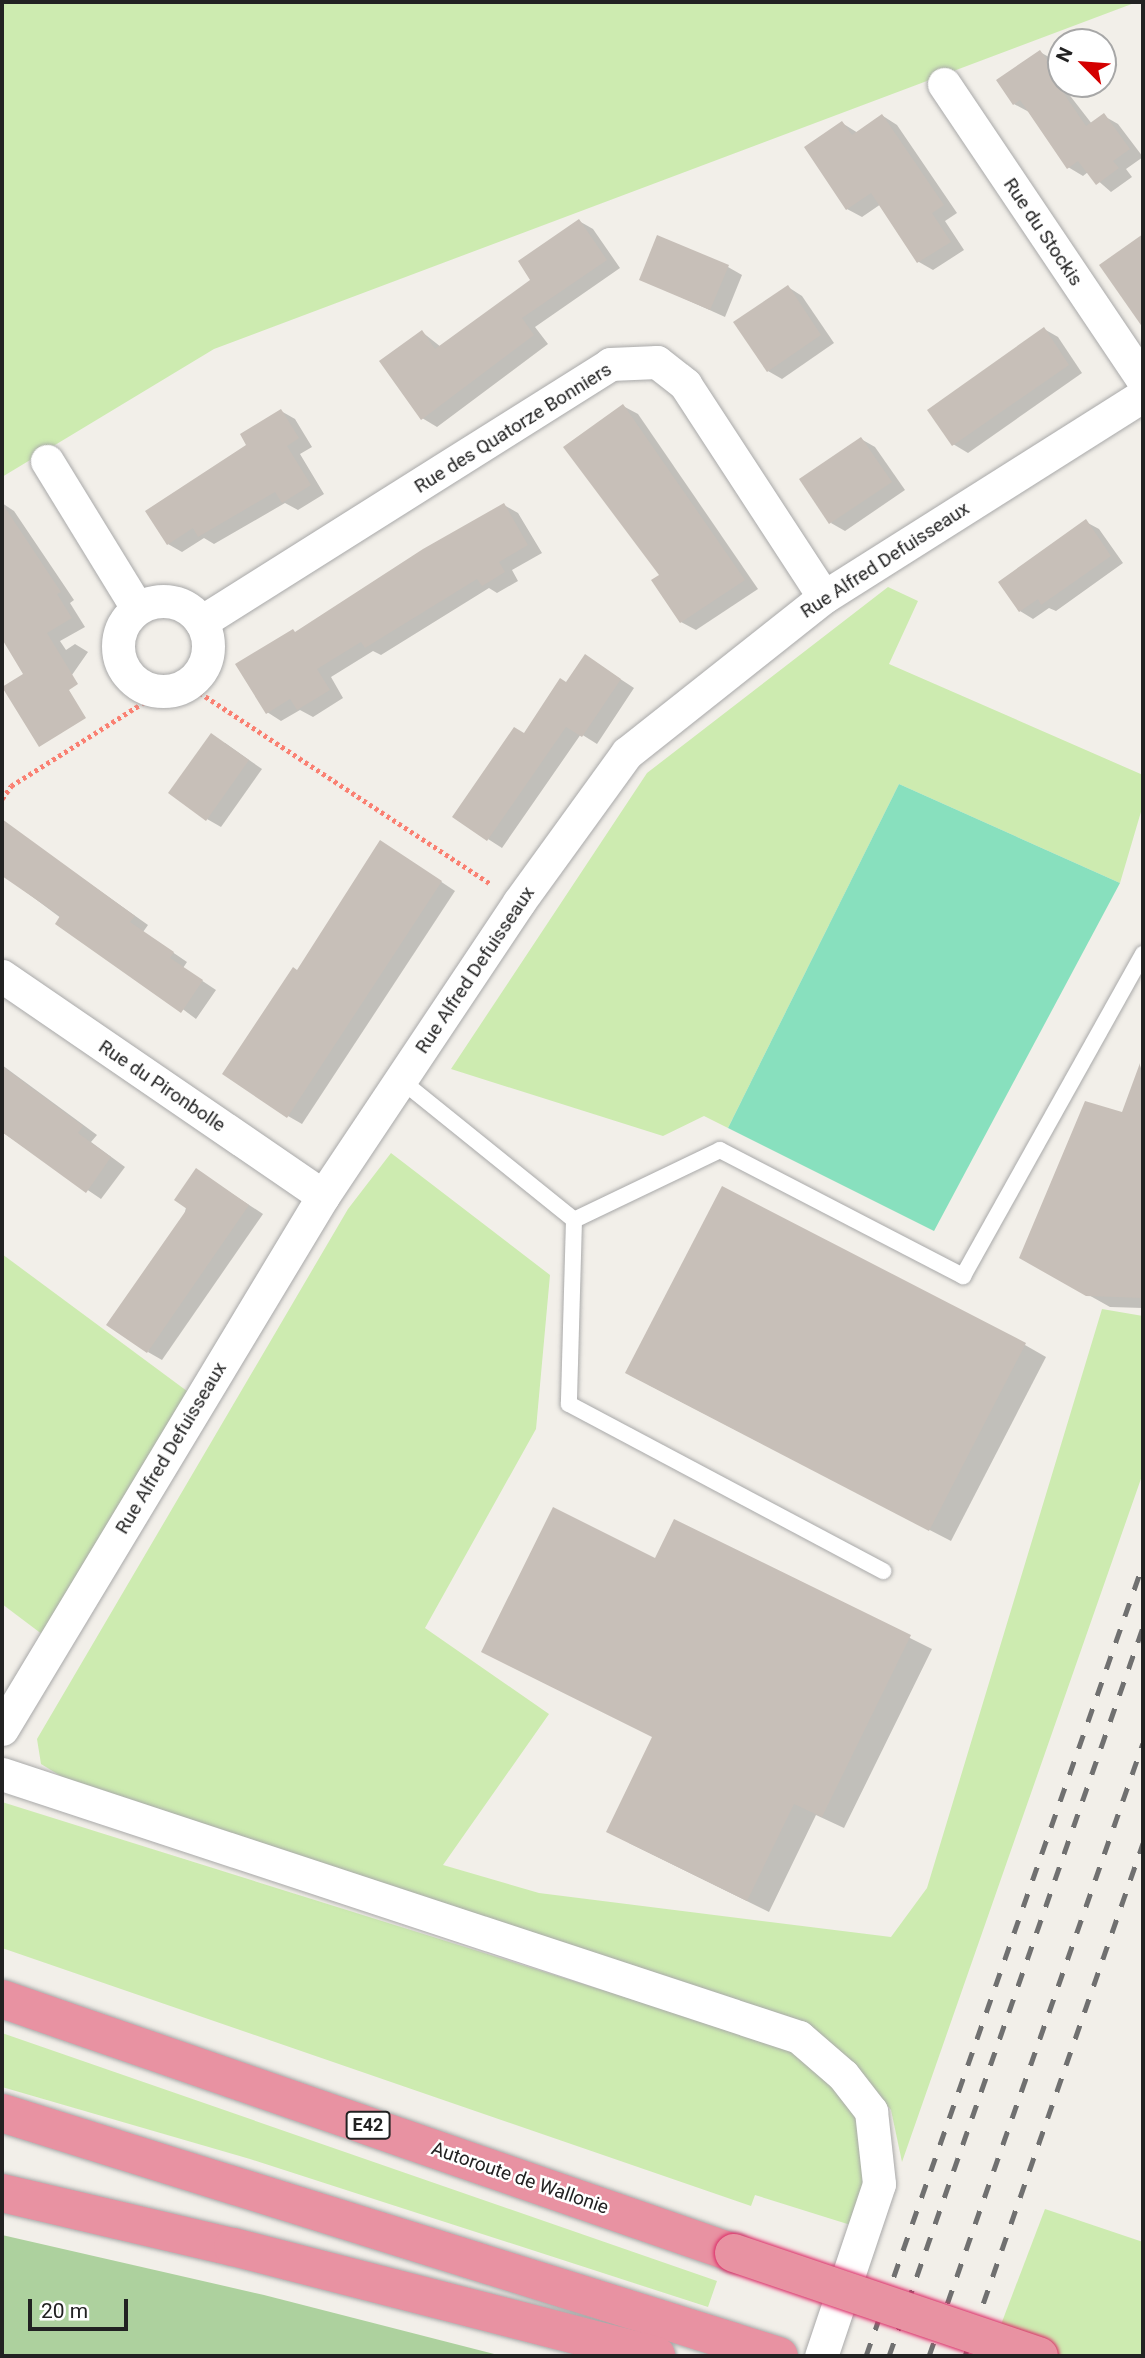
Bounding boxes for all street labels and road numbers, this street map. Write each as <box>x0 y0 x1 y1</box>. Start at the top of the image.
street label: Rue du Stockis <box>999 174 1087 290</box>
street label: Rue des Quatorze Bonniers <box>410 358 616 498</box>
street label: Rue Alfred Defuisseaux <box>796 497 974 623</box>
street label: Rue Alfred Defuisseaux <box>411 882 539 1058</box>
street label: Rue du Pironbolle <box>94 1035 230 1137</box>
street label: Rue Alfred Defuisseaux <box>111 1358 231 1538</box>
road number: E42 <box>345 2110 391 2140</box>
street label: Autoroute de Wallonie <box>428 2137 612 2219</box>

